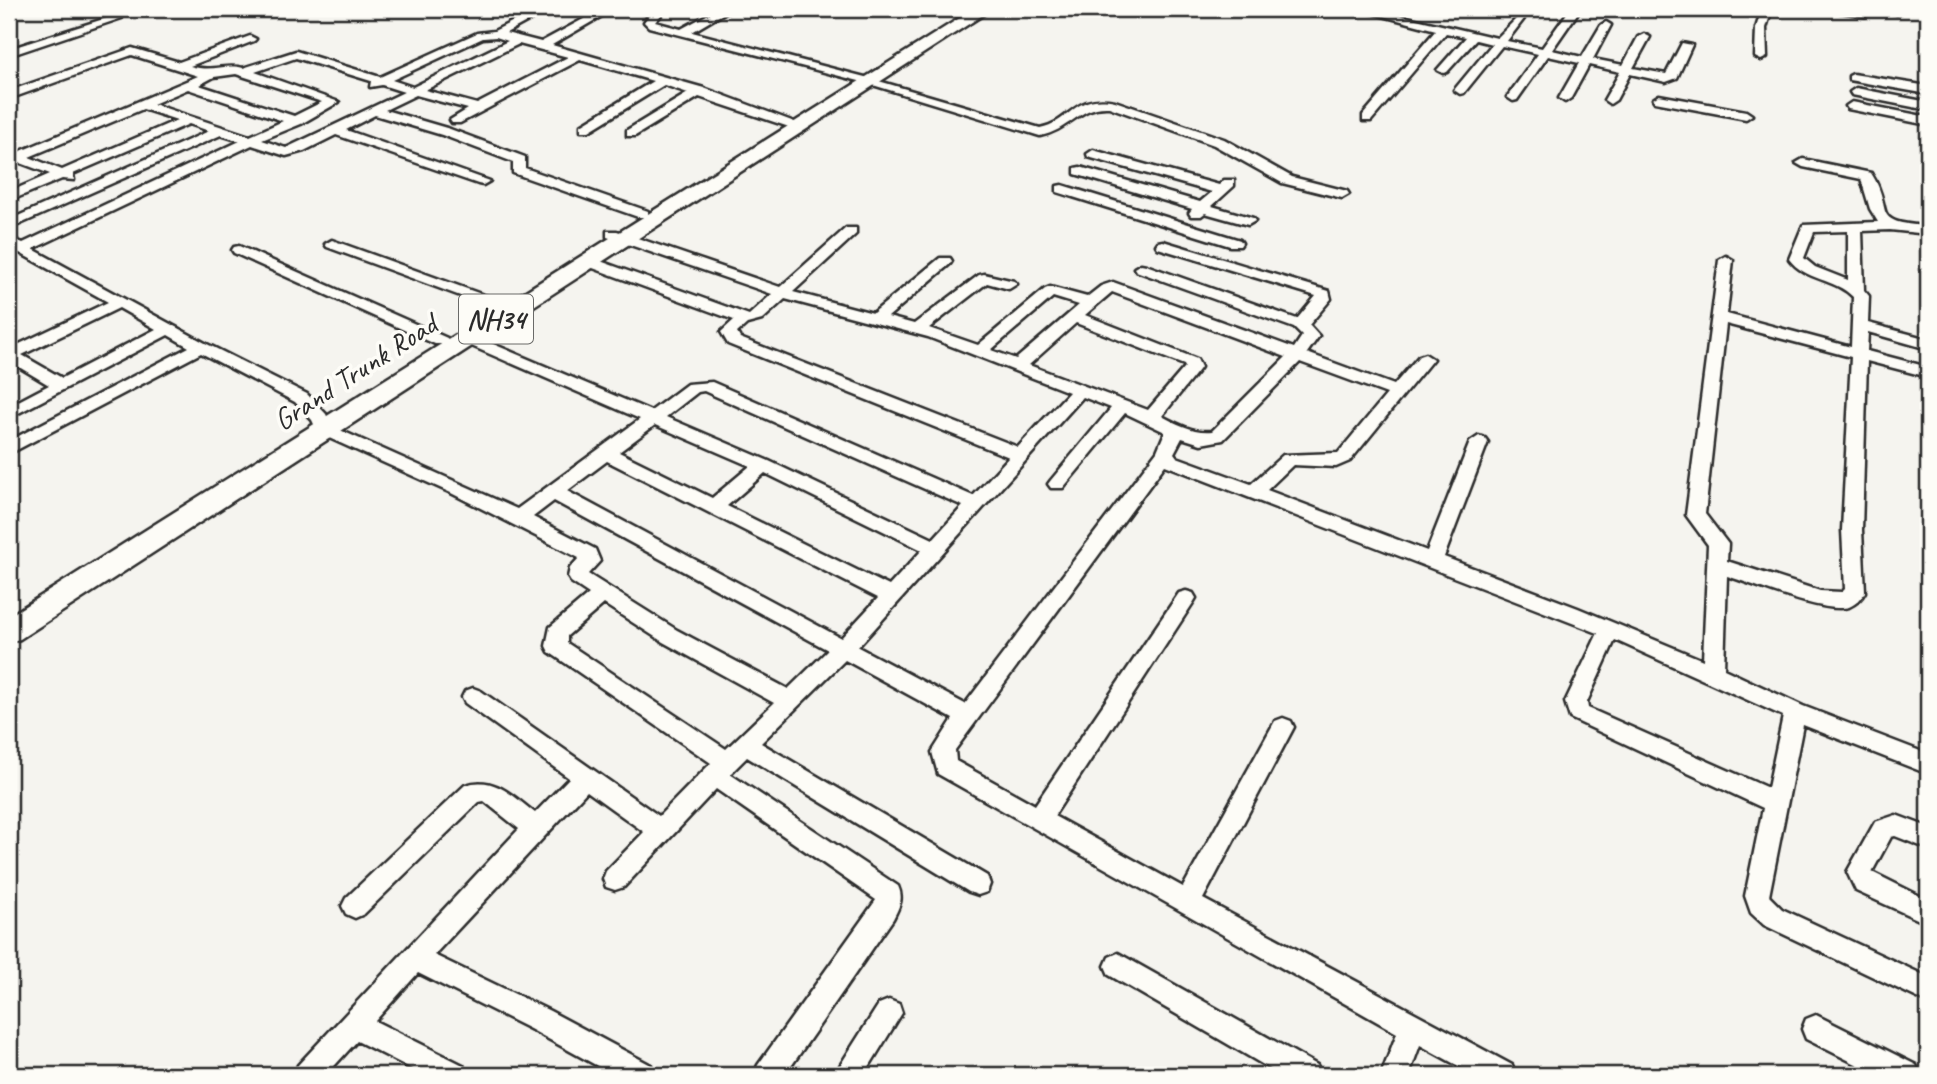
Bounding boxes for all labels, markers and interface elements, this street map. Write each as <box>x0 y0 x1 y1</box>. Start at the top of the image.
road number: NH34 <box>459 294 533 344</box>
street label: Grand Trunk Road <box>266 303 447 439</box>

